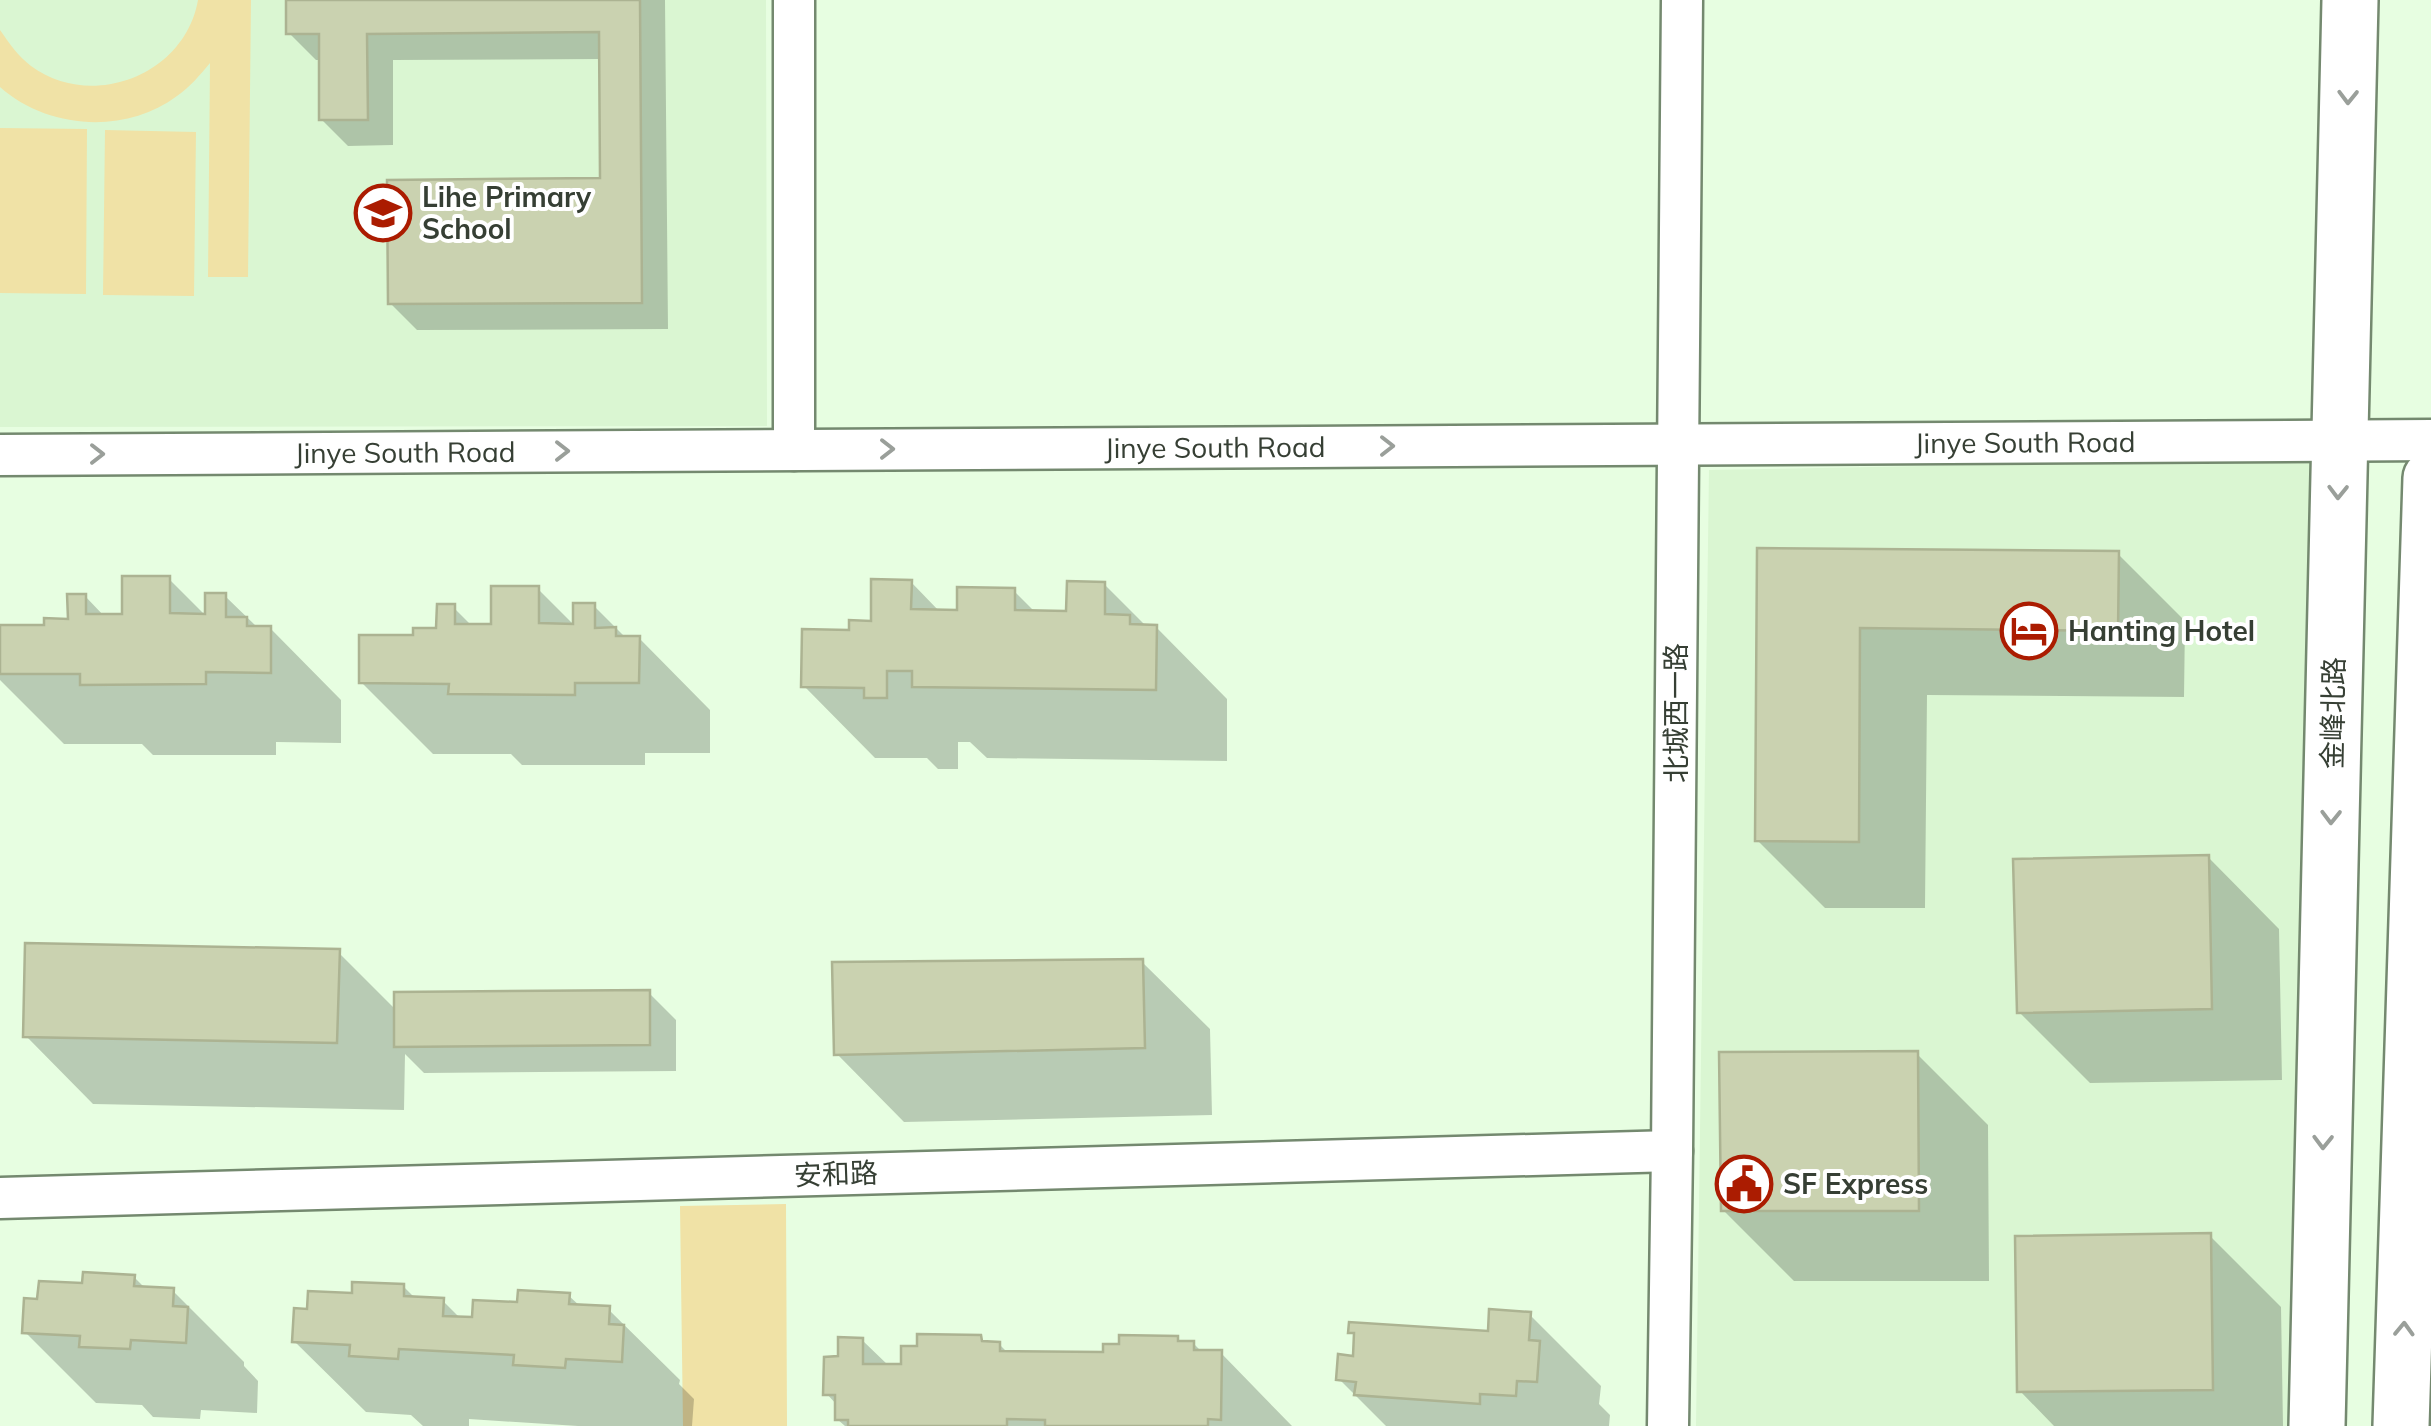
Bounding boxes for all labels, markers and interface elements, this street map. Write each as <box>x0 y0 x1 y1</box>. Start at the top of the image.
one-way arrow <box>2337 90 2358 106</box>
place label: Lihe Primary School <box>422 179 592 246</box>
school or university icon: Lihe Primary School <box>353 183 413 243</box>
street label: Jinye South Road <box>1914 424 2136 460</box>
street label: Jinye South Road <box>1104 429 1326 465</box>
street label: Jinye South Road <box>294 434 516 470</box>
one-way arrow <box>1380 435 1396 457</box>
one-way arrow <box>880 438 896 460</box>
one-way arrow <box>556 440 571 462</box>
one-way arrow <box>90 443 106 465</box>
one-way arrow <box>2328 485 2349 501</box>
hotel icon: Hanting Hotel <box>1999 601 2059 661</box>
place label: Hanting Hotel <box>2068 613 2255 648</box>
street label: 北城西一路 <box>1658 643 1693 783</box>
street label: 金峰北路 <box>2314 657 2351 769</box>
one-way arrow <box>2320 810 2341 826</box>
one-way arrow <box>2313 1135 2334 1151</box>
public building icon: SF Express <box>1714 1154 1774 1214</box>
street label: 安和路 <box>793 1155 879 1192</box>
place label: SF Express <box>1783 1166 1928 1201</box>
one-way arrow <box>2393 1320 2414 1336</box>

